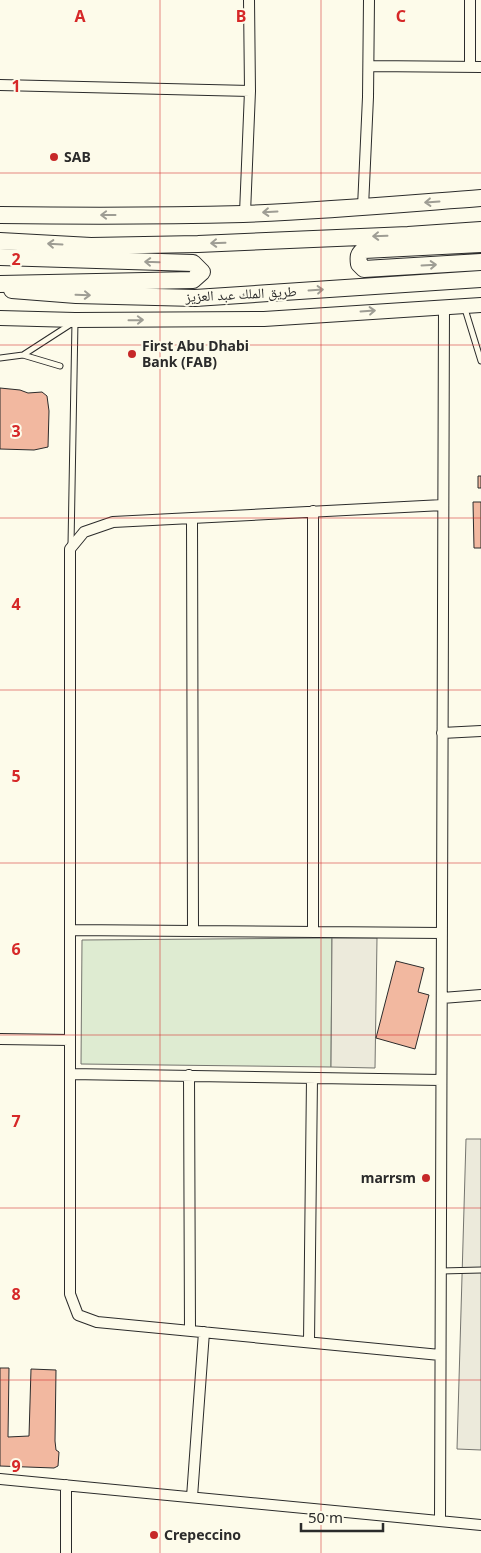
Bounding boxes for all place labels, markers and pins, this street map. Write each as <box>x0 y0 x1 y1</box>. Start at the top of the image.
place label: SAB <box>64 147 91 166</box>
marker: SAB <box>48 151 60 163</box>
place label: First Abu Dhabi Bank (FAB) <box>142 336 249 371</box>
marker: First Abu Dhabi Bank (FAB) <box>126 348 138 360</box>
place label: marrsm <box>361 1168 416 1187</box>
marker: marrsm <box>420 1172 432 1184</box>
place label: Crepeccino <box>164 1525 241 1544</box>
marker: Crepeccino <box>148 1529 160 1541</box>

